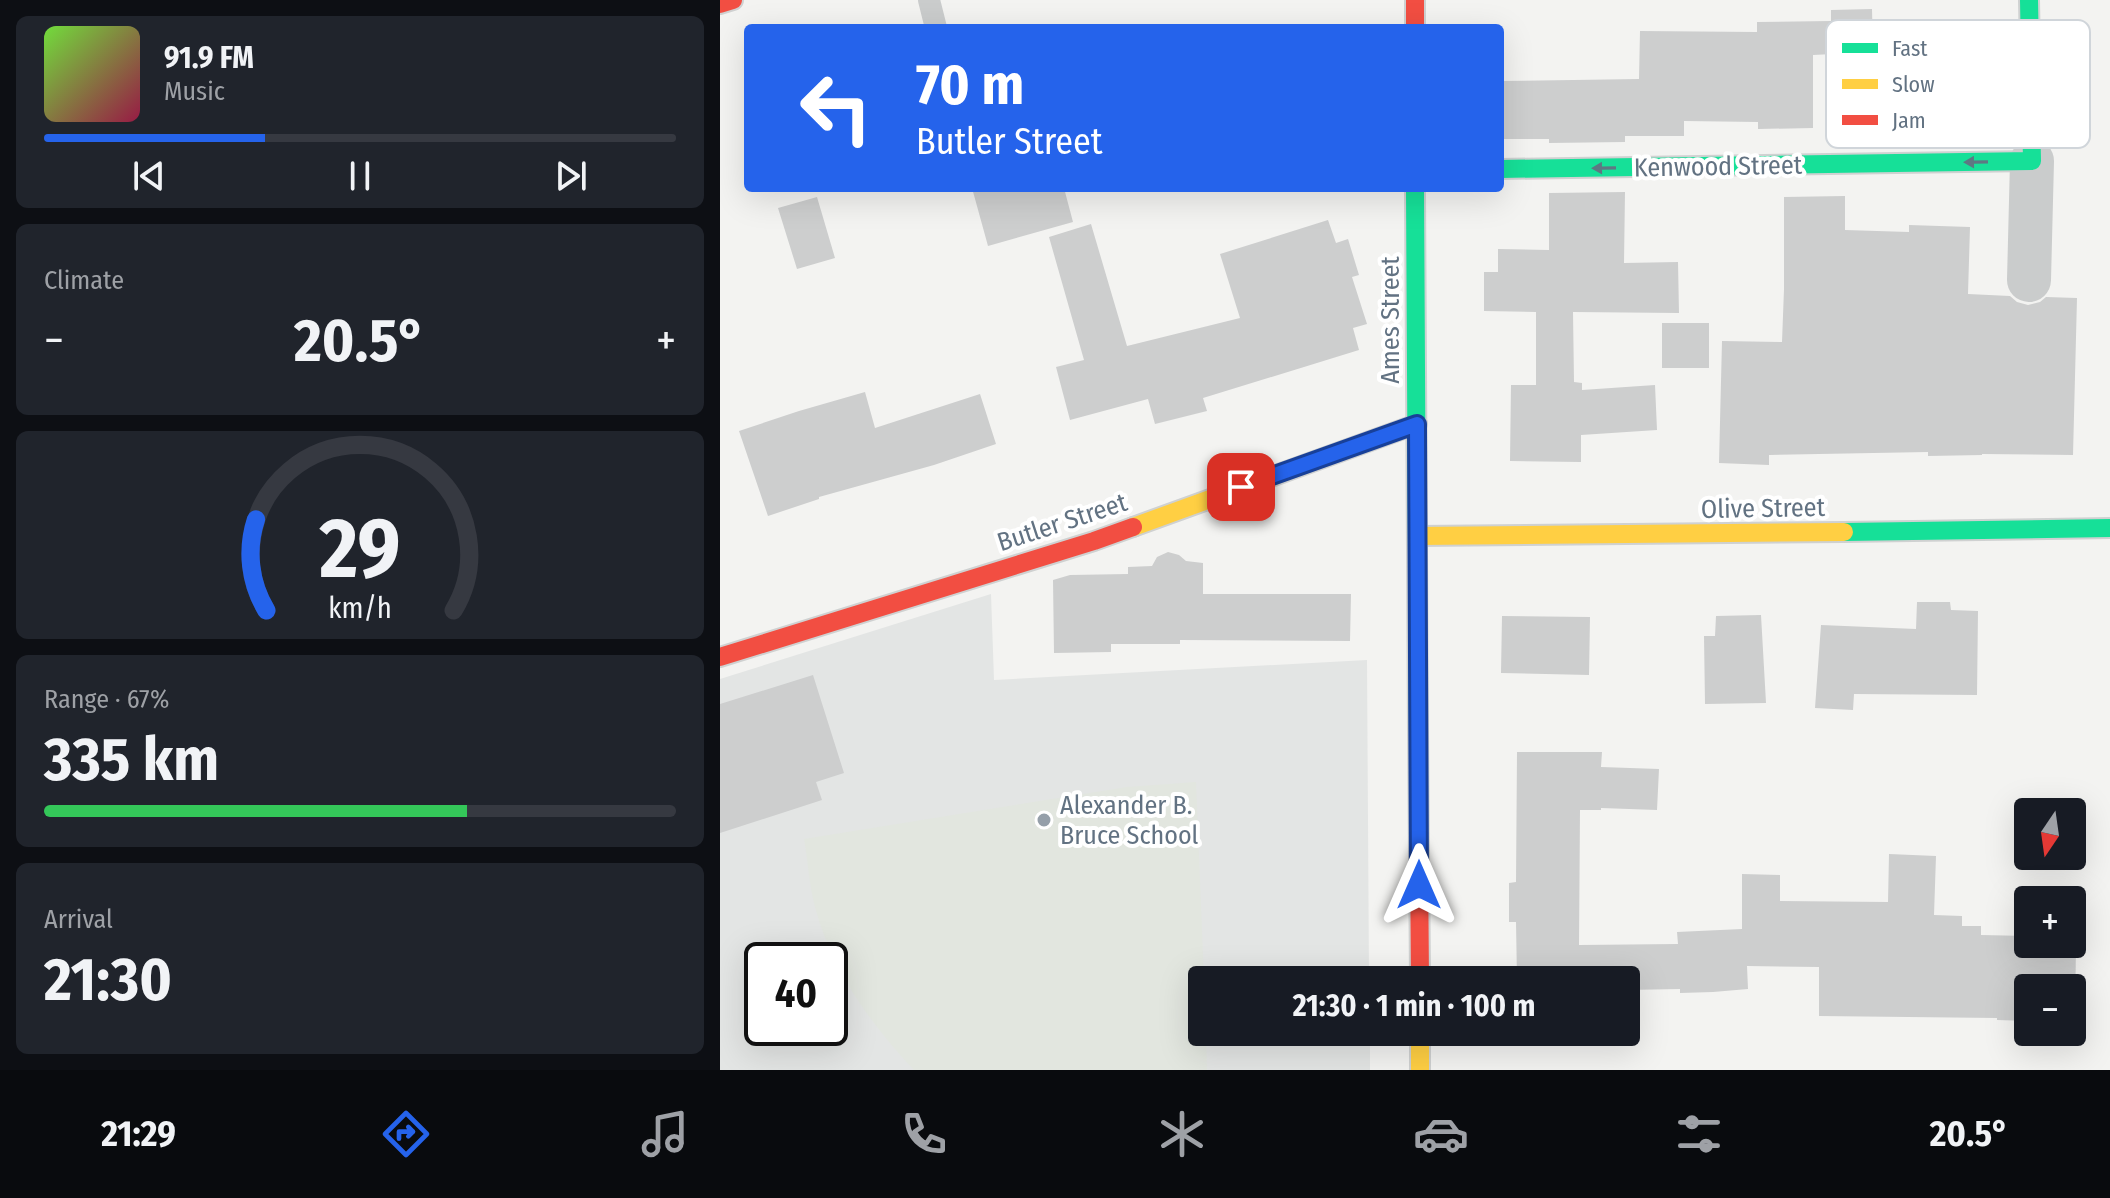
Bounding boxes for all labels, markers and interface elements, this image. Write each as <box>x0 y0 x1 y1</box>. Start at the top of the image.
legend <box>1826 20 2090 148</box>
text: Fast <box>1892 35 1928 62</box>
text: 91.9 FM <box>164 40 254 76</box>
text: 70 m <box>916 52 1024 119</box>
icon: left <box>784 56 888 160</box>
text: Slow <box>1892 71 1935 98</box>
text: Music <box>164 76 225 107</box>
text: Jam <box>1892 107 1926 134</box>
text: Butler Street <box>916 120 1103 164</box>
street label: Kenwood Street <box>1634 150 1803 183</box>
icon: previous <box>127 154 171 198</box>
icon: pause <box>338 154 382 198</box>
icon: next <box>549 154 593 198</box>
one-way arrow <box>1963 156 1988 168</box>
one-way arrow <box>1591 161 1616 174</box>
street label: Ames Street <box>1375 256 1406 384</box>
text: Climate <box>44 265 124 296</box>
text: 20.5° <box>294 305 426 377</box>
text: − <box>44 314 64 367</box>
text: + <box>656 314 676 367</box>
pin <box>1207 453 1275 521</box>
icon: arrive <box>1219 465 1263 509</box>
street label: Butler Street <box>993 487 1131 558</box>
street label: Olive Street <box>1701 492 1826 525</box>
text: 29 <box>318 499 401 599</box>
text: km/h <box>328 591 392 626</box>
text: Range · 67% <box>44 684 169 715</box>
text: 335 km <box>44 724 219 796</box>
place label: Alexander B. Bruce School <box>1060 790 1199 851</box>
north arrow <box>2014 798 2086 870</box>
map controls <box>2014 798 2086 1046</box>
marker: Alexander B. Bruce School <box>1035 811 1053 829</box>
position arrow <box>1377 843 1461 927</box>
button: + <box>2014 886 2086 958</box>
text: Arrival <box>44 904 113 935</box>
speed limit sign: 40 <box>744 942 848 1046</box>
text: 21:30 <box>44 944 172 1016</box>
button: − <box>2014 974 2086 1046</box>
text: 21:30 · 1 min · 100 m <box>1293 988 1535 1024</box>
icon: directions <box>378 1106 434 1162</box>
icon: music <box>637 1106 693 1162</box>
icon: phone <box>896 1106 952 1162</box>
icon: climate <box>1154 1106 1210 1162</box>
icon: car <box>1413 1106 1469 1162</box>
icon: filters <box>1671 1106 1727 1162</box>
text: 21:29 <box>101 1112 176 1156</box>
text: 20.5° <box>1930 1112 2009 1156</box>

